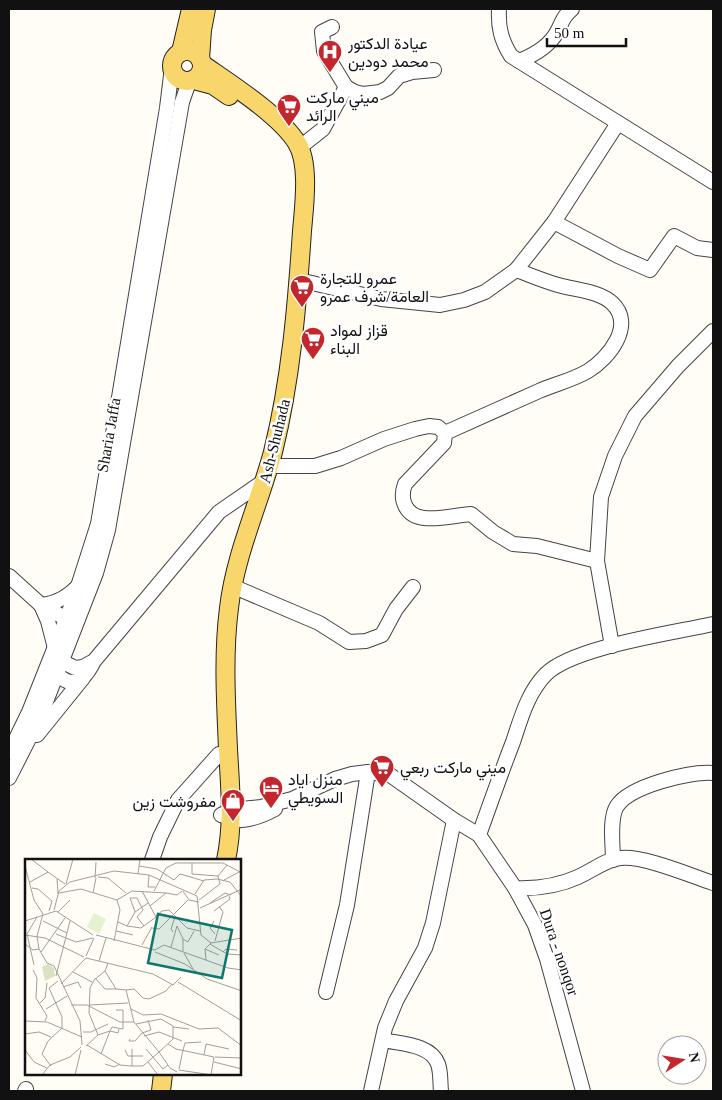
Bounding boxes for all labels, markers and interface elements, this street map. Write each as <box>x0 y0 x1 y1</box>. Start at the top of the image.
scale bar <box>547 15 626 47</box>
text: 50 m <box>554 25 585 41</box>
place label: عيادة الدكتور محمد دودين <box>347 35 429 72</box>
hospital icon: عيادة الدكتور محمد دودين <box>317 39 343 73</box>
place label: ميني ماركت الرائد <box>306 89 379 126</box>
supermarket icon: ميني ماركت الرائد <box>276 93 302 127</box>
place label: عمرو للتجارة العامة/شرف عمرو <box>320 270 429 307</box>
supermarket icon: عمرو للتجارة العامة/شرف عمرو <box>289 274 315 308</box>
place label: قزاز لمواد البناء <box>330 322 388 358</box>
supermarket icon: قزاز لمواد البناء <box>300 326 326 360</box>
street label: Sharia Jaffa <box>94 396 123 474</box>
street label: Ash-Shuhada <box>256 397 293 485</box>
supermarket icon: ميني ماركت ربعي <box>369 754 395 788</box>
place label: ميني ماركت ربعي <box>400 759 506 781</box>
place label: منزل اياد السويطي <box>288 771 343 811</box>
hotel icon: منزل اياد السويطي <box>258 775 284 809</box>
shop icon: مفروشت زين <box>220 788 246 822</box>
place label: مفروشت زين <box>132 793 216 812</box>
inset map <box>25 859 241 1075</box>
street label: Dura - nonqor <box>536 907 583 999</box>
north arrow <box>657 1035 707 1085</box>
text: N <box>686 1051 703 1064</box>

